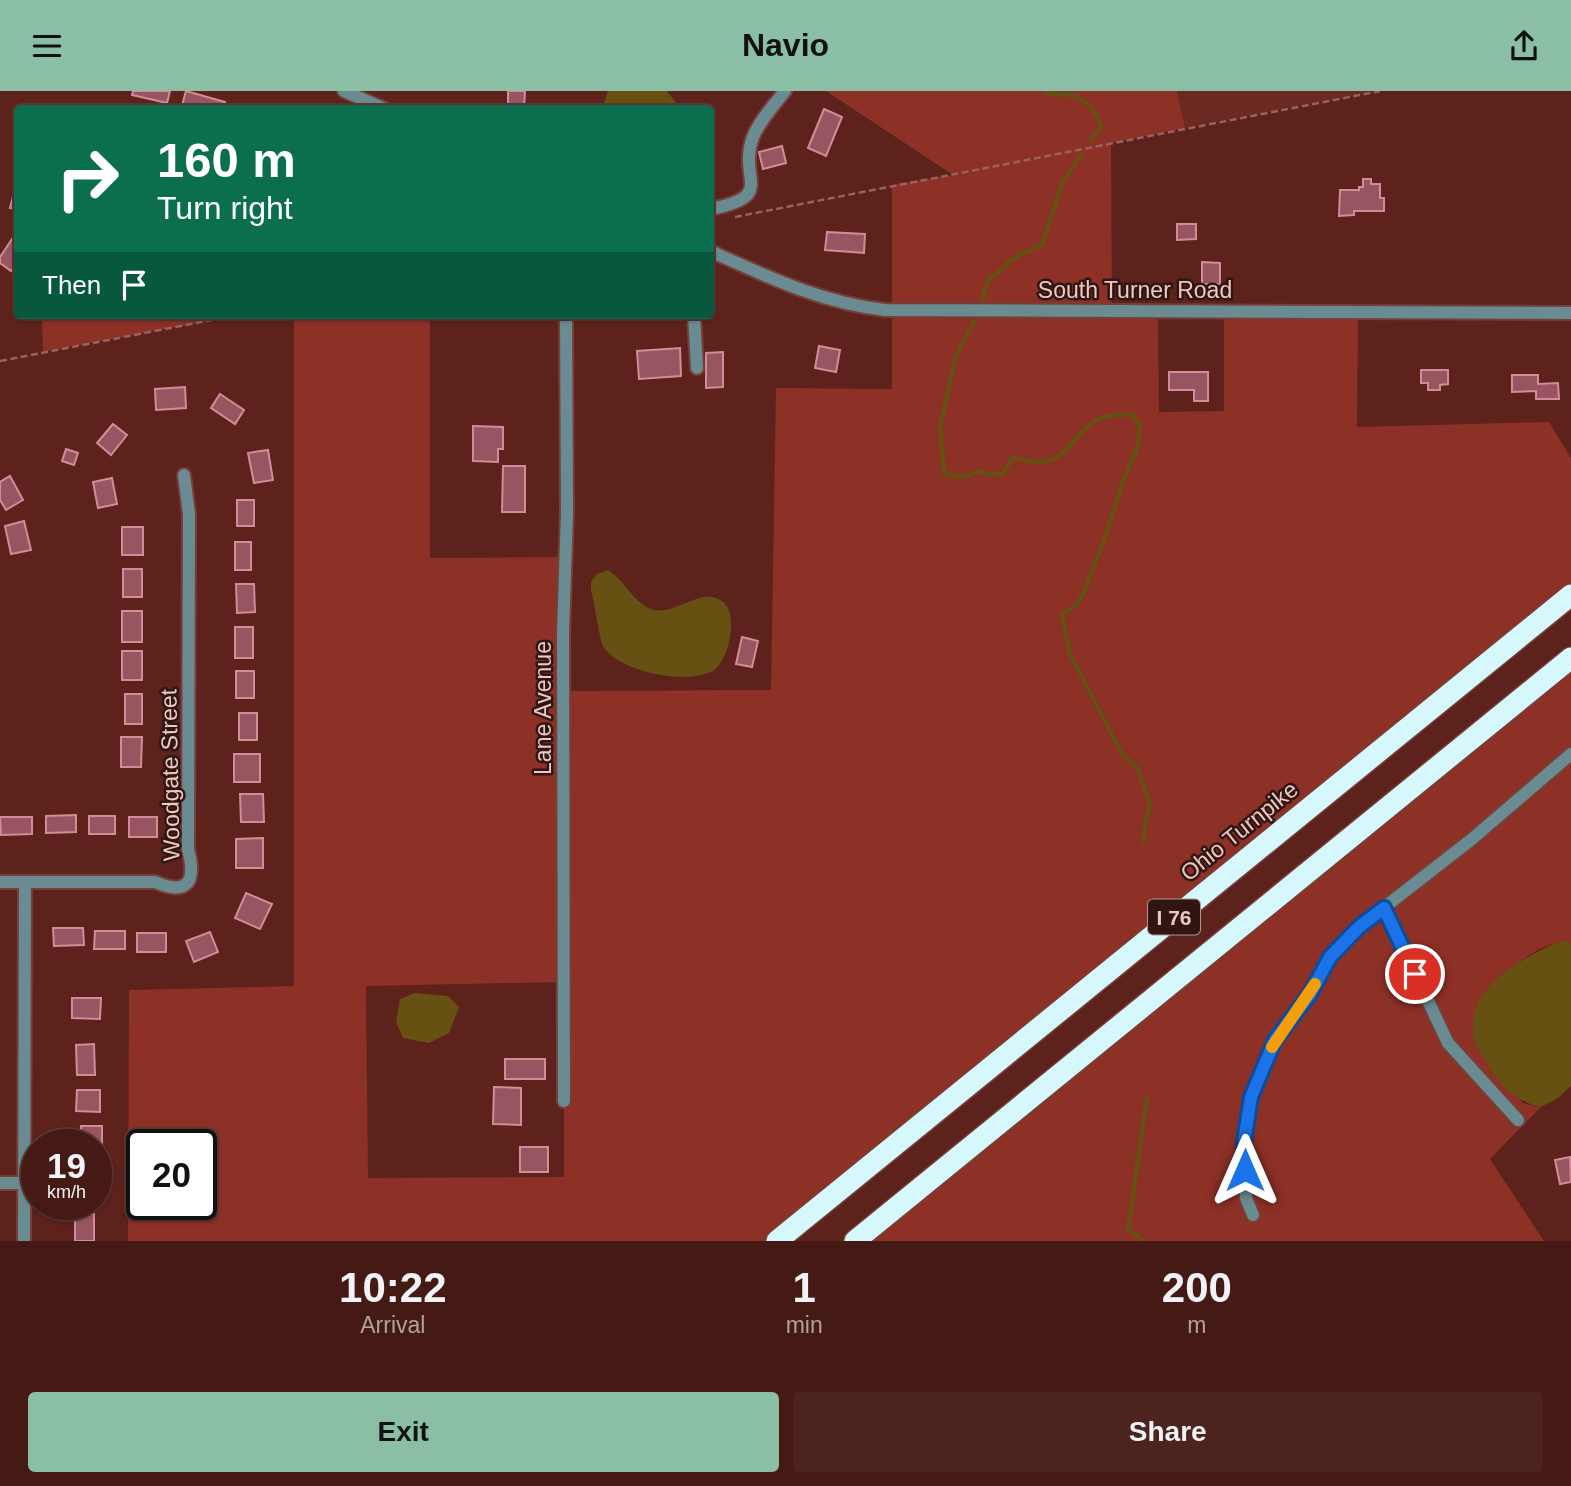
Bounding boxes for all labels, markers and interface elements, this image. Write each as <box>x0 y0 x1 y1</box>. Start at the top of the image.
icon: menu <box>28 27 66 65</box>
text: Navio <box>742 27 829 63</box>
icon: share <box>1505 27 1543 65</box>
icon: right <box>42 133 133 224</box>
text: 160 m <box>157 133 296 187</box>
text: Turn right <box>157 190 293 226</box>
icon: arrive <box>115 266 153 304</box>
text: Then <box>42 270 101 300</box>
street label: South Turner Road <box>1038 277 1232 303</box>
street label: Lane Avenue <box>530 641 556 775</box>
street label: Woodgate Street <box>155 688 185 861</box>
street label: Ohio Turnpike <box>1175 776 1303 886</box>
road number: I 76 <box>1148 899 1200 935</box>
pin <box>1385 944 1445 1004</box>
icon: arrive <box>1396 955 1434 993</box>
speed limit sign: 20 <box>126 1129 217 1220</box>
position arrow <box>1208 1133 1282 1207</box>
text: 19 <box>47 1146 86 1185</box>
text: km/h <box>47 1182 86 1202</box>
text: 10:22 <box>339 1264 447 1311</box>
text: 1 <box>792 1264 816 1311</box>
text: 200 <box>1162 1264 1232 1311</box>
text: Arrival <box>360 1312 425 1338</box>
text: min <box>786 1312 823 1338</box>
text: m <box>1187 1312 1206 1338</box>
button: Exit <box>28 1392 779 1472</box>
button: Share <box>793 1392 1543 1472</box>

